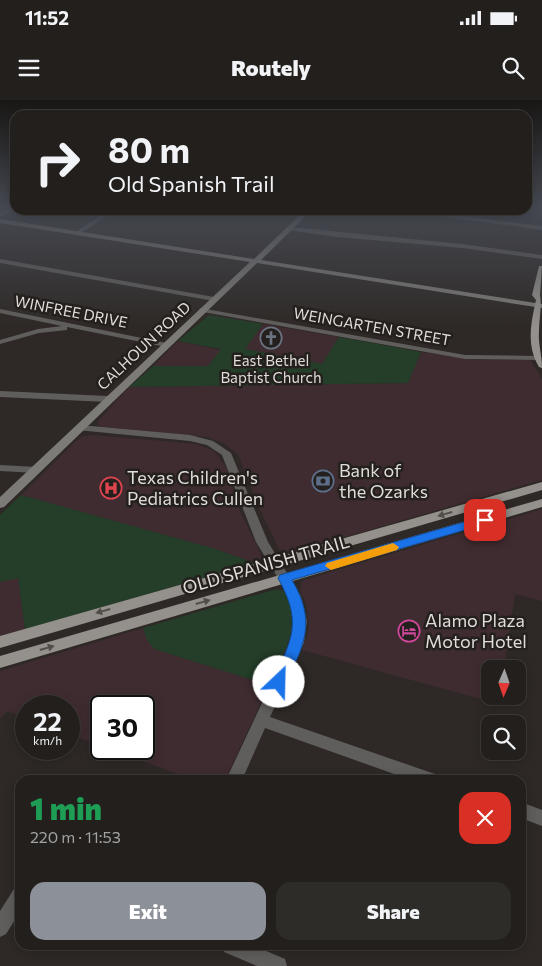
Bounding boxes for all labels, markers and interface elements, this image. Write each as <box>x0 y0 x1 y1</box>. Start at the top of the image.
text: 11:52 <box>25 6 69 29</box>
icon: menu <box>15 54 43 82</box>
text: Routely <box>231 54 311 81</box>
icon: search <box>499 54 527 82</box>
text: 80 m <box>108 127 190 170</box>
icon: right <box>25 130 90 195</box>
text: Old Spanish Trail <box>108 170 275 197</box>
street label: WINFREE DRIVE <box>13 291 129 331</box>
street label: CALHOUN ROAD <box>93 297 194 393</box>
street label: WEINGARTEN STREET <box>292 303 452 349</box>
church icon: East Bethel Baptist Church <box>259 326 283 350</box>
place label: East Bethel Baptist Church <box>220 351 322 386</box>
place label: Bank of the Ozarks <box>339 459 428 502</box>
place label: Texas Children's Pediatrics Cullen <box>127 466 263 509</box>
bank icon: Bank of the Ozarks <box>311 469 335 493</box>
hospital icon: Texas Children's Pediatrics Cullen <box>99 476 123 500</box>
pin <box>464 499 506 541</box>
icon: arrive <box>471 506 499 534</box>
one-way arrow <box>437 510 452 518</box>
street label: OLD SPANISH TRAIL <box>180 530 352 598</box>
one-way arrow <box>195 598 210 606</box>
one-way arrow <box>96 608 111 616</box>
place label: Alamo Plaza Motor Hotel <box>425 609 527 652</box>
hotel icon: Alamo Plaza Motor Hotel <box>397 619 421 643</box>
one-way arrow <box>39 643 54 651</box>
position arrow <box>252 655 304 707</box>
north arrow <box>481 660 526 705</box>
map controls <box>481 660 526 760</box>
speed limit sign: 30 <box>90 695 155 760</box>
text: 22 <box>33 706 62 736</box>
button: search <box>481 715 526 760</box>
text: km/h <box>33 733 62 747</box>
text: 1 min <box>30 789 102 826</box>
button: close <box>459 792 511 844</box>
text: 220 m · 11:53 <box>30 827 121 846</box>
button: Exit <box>30 882 266 940</box>
button: Share <box>276 882 511 940</box>

